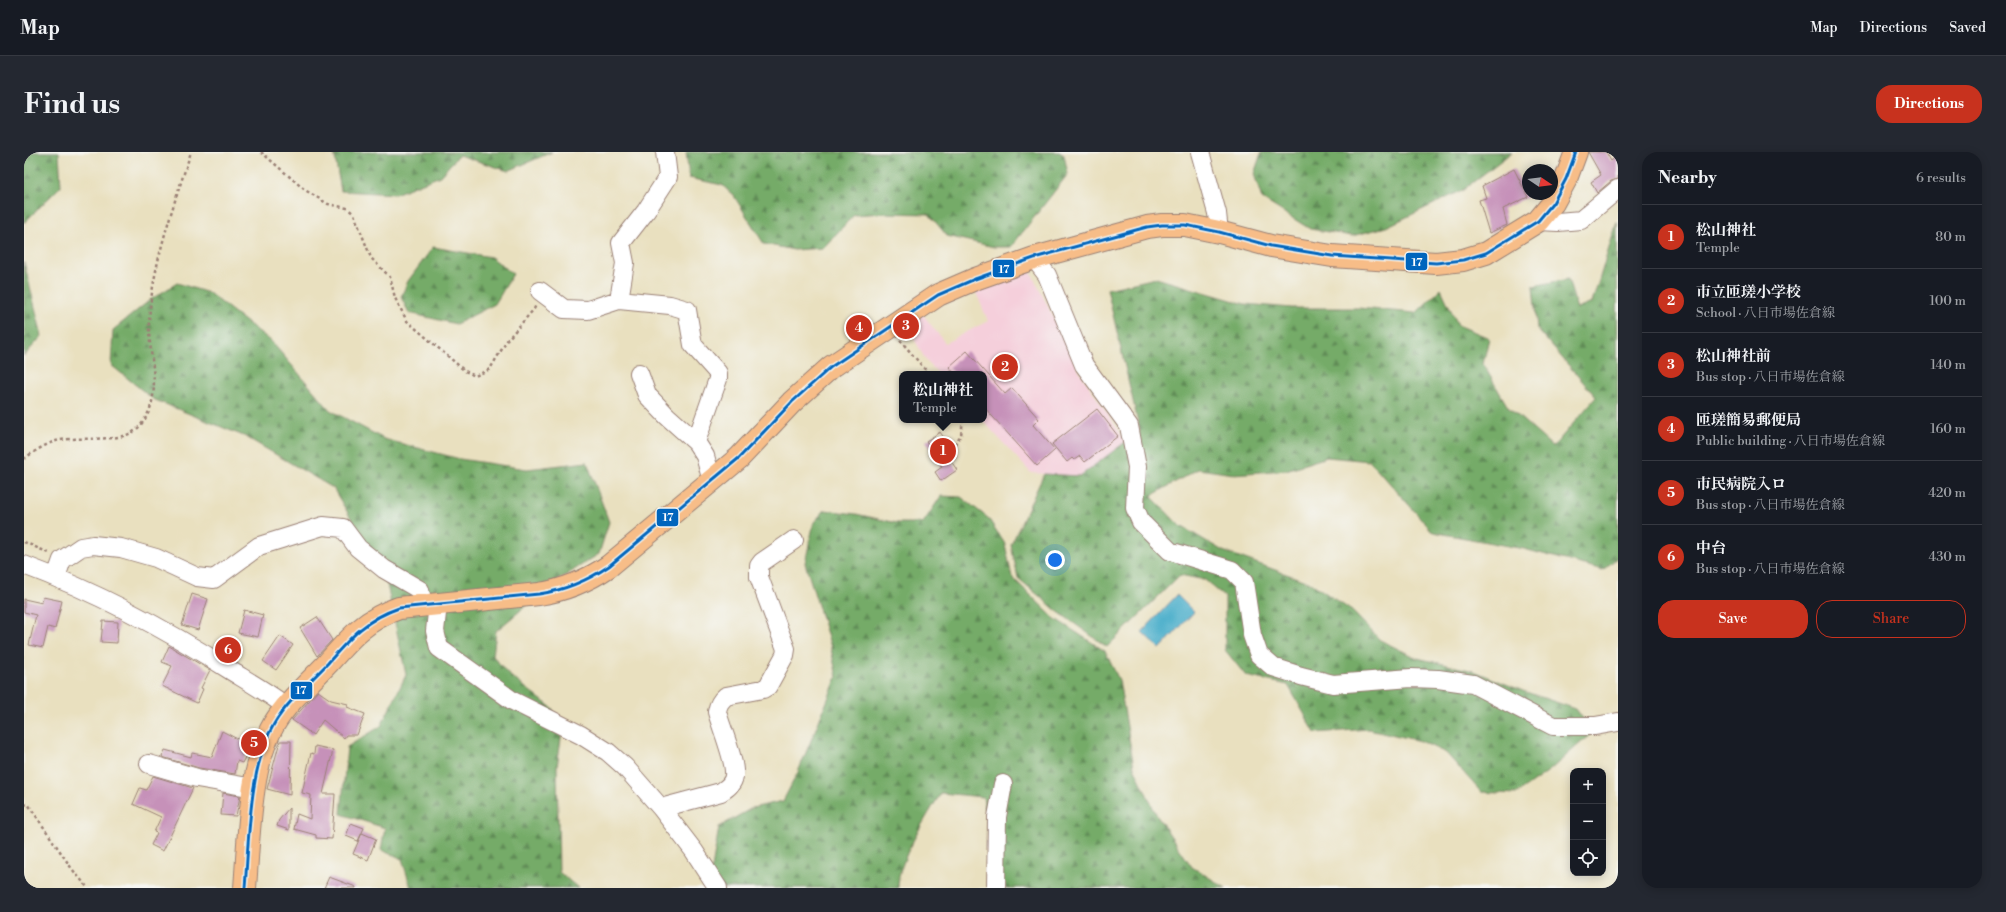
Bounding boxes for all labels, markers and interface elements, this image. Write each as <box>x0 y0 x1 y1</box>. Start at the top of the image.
text: Map <box>20 16 60 40</box>
text: Map <box>1810 19 1838 37</box>
text: Directions <box>1860 19 1927 37</box>
text: Saved <box>1949 19 1986 37</box>
button: Directions <box>1876 85 1982 123</box>
text: Find us <box>24 87 120 122</box>
north arrow <box>1522 164 1558 200</box>
text: Nearby <box>1658 167 1717 189</box>
text: 6 results <box>1916 170 1966 186</box>
text: 松山神社 <box>1696 221 1756 240</box>
text: 1 <box>1668 229 1674 245</box>
text: 80 m <box>1935 229 1966 245</box>
text: Temple <box>1696 240 1740 256</box>
line badge: 17 <box>1405 252 1428 271</box>
text: 17 <box>1411 256 1423 270</box>
line badge: 17 <box>992 259 1015 278</box>
text: 17 <box>998 263 1010 277</box>
text: 市立匝瑳小学校 <box>1696 283 1801 302</box>
text: 2 <box>1667 293 1675 309</box>
text: 100 m <box>1930 293 1966 309</box>
text: School · 八日市場佐倉線 <box>1696 305 1835 321</box>
pin: 3 <box>893 311 919 341</box>
pin: 4 <box>846 313 872 343</box>
text: 松山神社前 <box>1696 347 1771 366</box>
pin: 2 <box>992 352 1018 382</box>
text: 3 <box>1667 357 1675 373</box>
text: 140 m <box>1930 357 1966 373</box>
text: Bus stop · 八日市場佐倉線 <box>1696 369 1845 385</box>
popup <box>899 371 987 423</box>
text: 松山神社 <box>913 381 973 400</box>
text: Temple <box>913 400 957 416</box>
text: 匝瑳簡易郵便局 <box>1696 411 1801 430</box>
text: 4 <box>1667 421 1675 437</box>
text: 160 m <box>1930 421 1966 437</box>
text: Public building · 八日市場佐倉線 <box>1696 433 1885 449</box>
pin: 1 <box>930 436 956 466</box>
text: 市民病院入ロ <box>1696 475 1786 494</box>
text: 5 <box>1667 485 1675 501</box>
text: 420 m <box>1928 485 1966 501</box>
text: Bus stop · 八日市場佐倉線 <box>1696 497 1845 513</box>
line badge: 17 <box>656 508 679 527</box>
text: 17 <box>662 511 674 525</box>
text: 中台 <box>1696 539 1726 558</box>
text: 6 <box>1667 549 1675 565</box>
text: 430 m <box>1928 549 1966 565</box>
your location <box>1045 550 1065 570</box>
text: Bus stop · 八日市場佐倉線 <box>1696 561 1845 577</box>
button: Save <box>1658 600 1808 638</box>
button: Share <box>1816 600 1966 638</box>
pin: 6 <box>215 635 241 665</box>
line badge: 17 <box>290 681 313 700</box>
text: 17 <box>295 684 307 698</box>
pin: 5 <box>241 728 267 758</box>
map controls <box>1570 768 1606 876</box>
button: + <box>1570 768 1606 804</box>
button: − <box>1570 804 1606 840</box>
button: locate <box>1570 840 1606 876</box>

